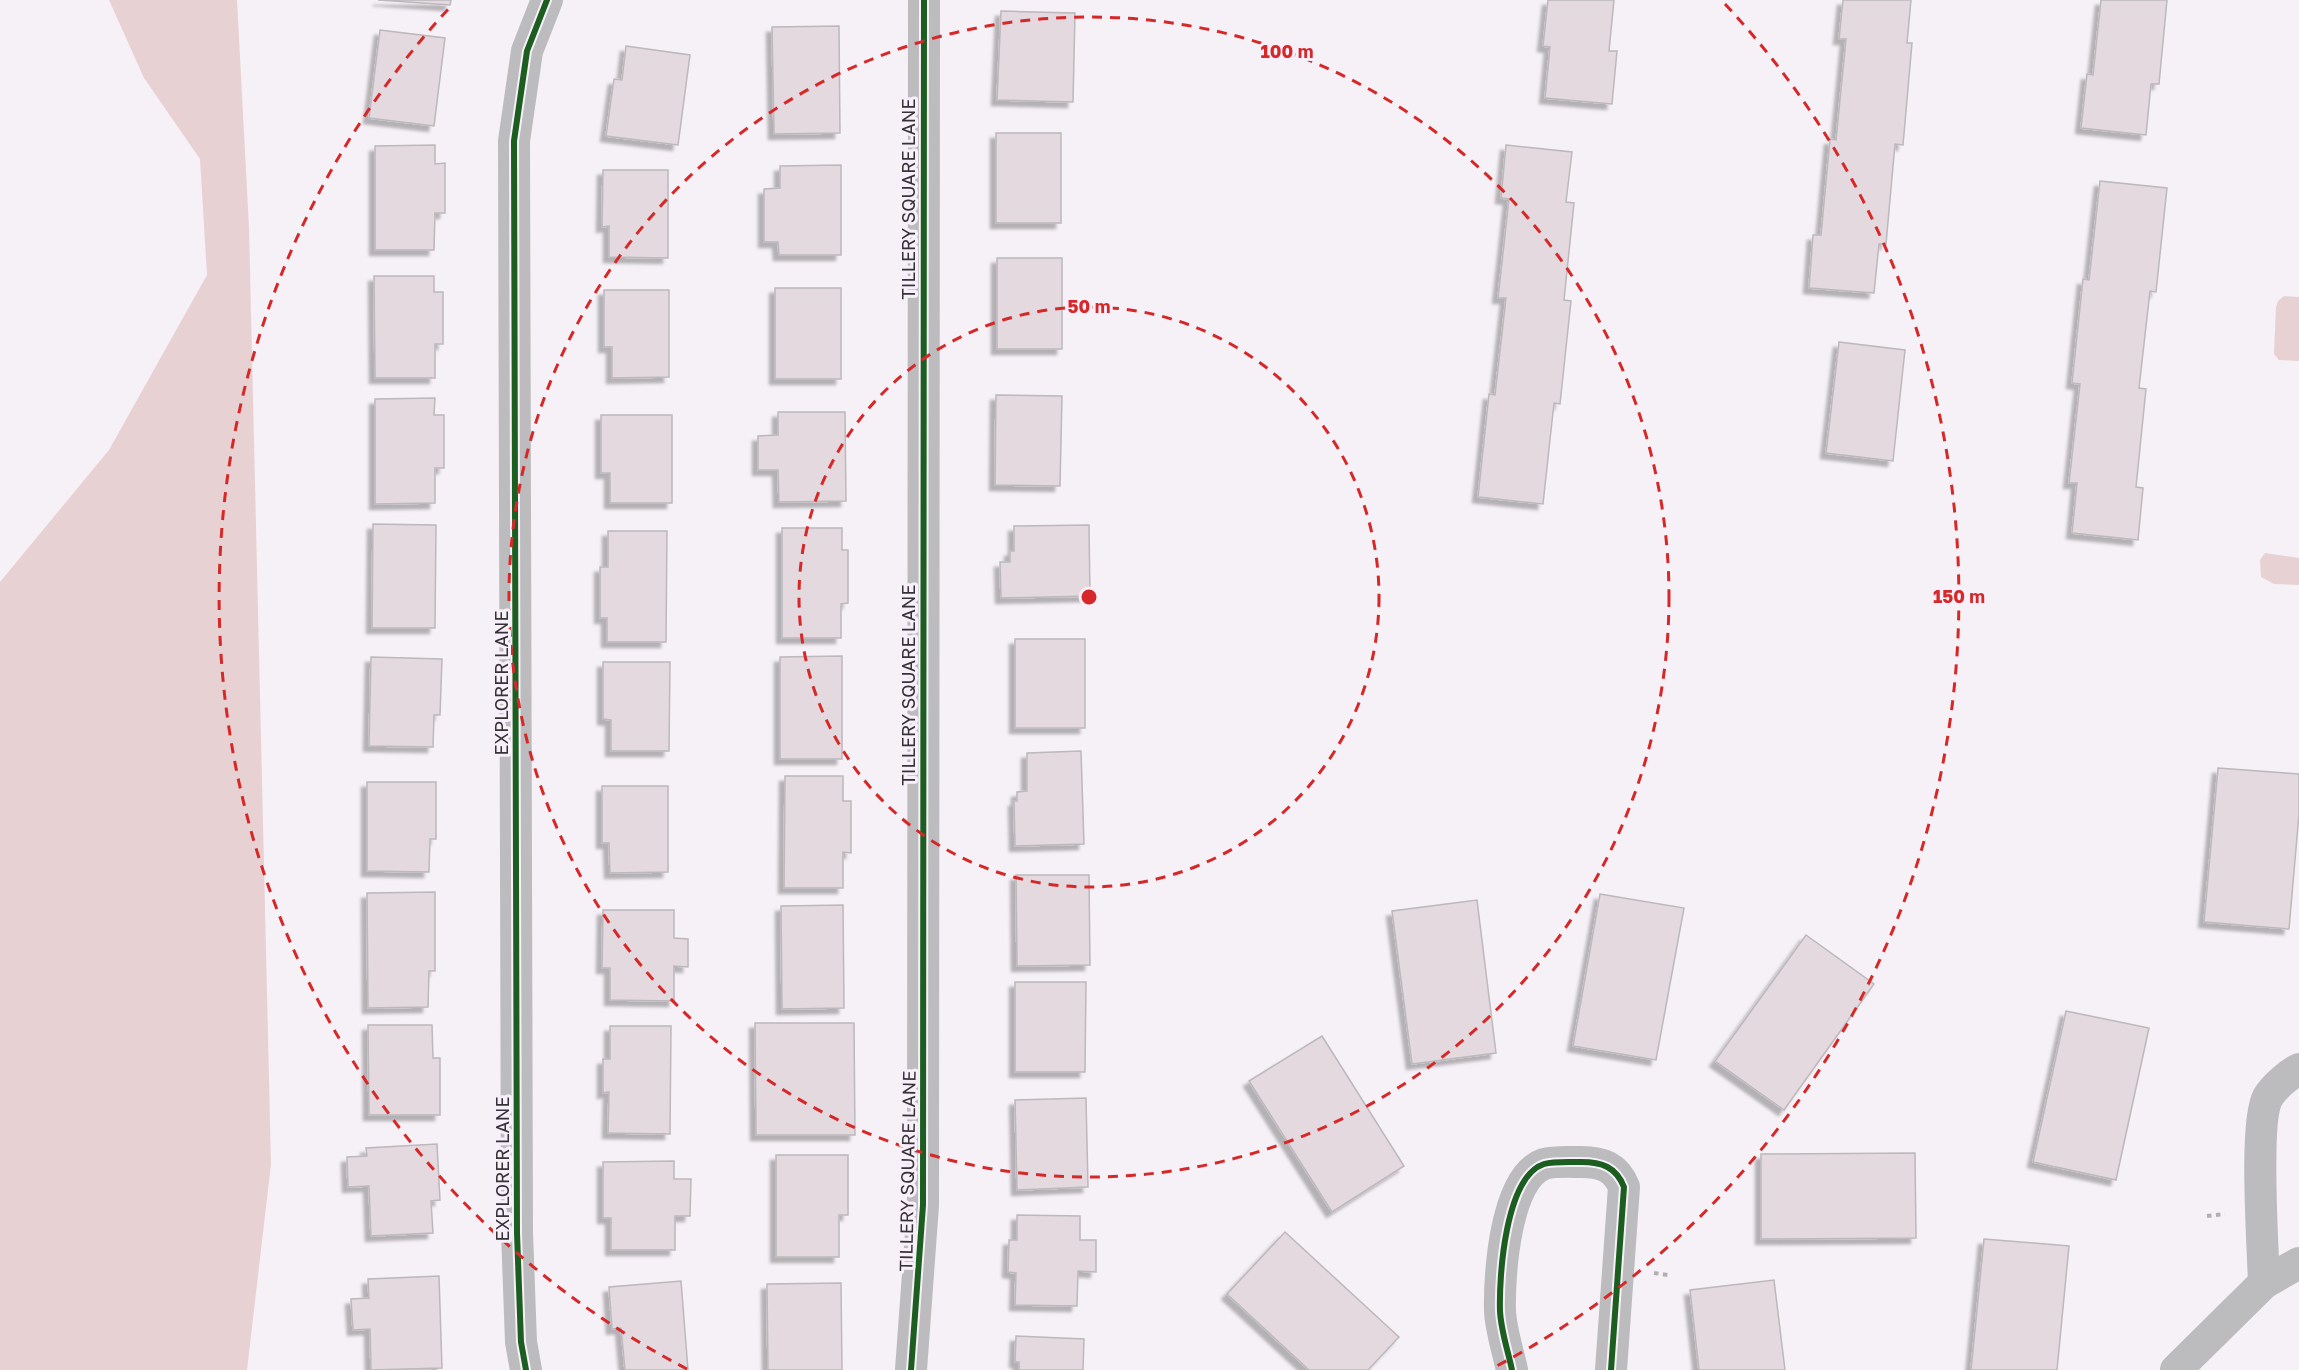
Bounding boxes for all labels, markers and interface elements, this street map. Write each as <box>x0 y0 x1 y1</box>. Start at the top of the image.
text: 100 m <box>1261 40 1313 62</box>
street label: TILLERY SQUARE LANE <box>897 99 919 299</box>
text: 50 m <box>1068 295 1110 317</box>
street label: TILLERY SQUARE LANE <box>897 585 919 785</box>
text: 150 m <box>1933 585 1985 607</box>
centre of rings <box>1079 587 1099 607</box>
street label: EXPLORER LANE <box>490 611 512 756</box>
street label: TILLERY SQUARE LANE <box>894 1070 920 1272</box>
street label: EXPLORER LANE <box>491 1097 513 1242</box>

